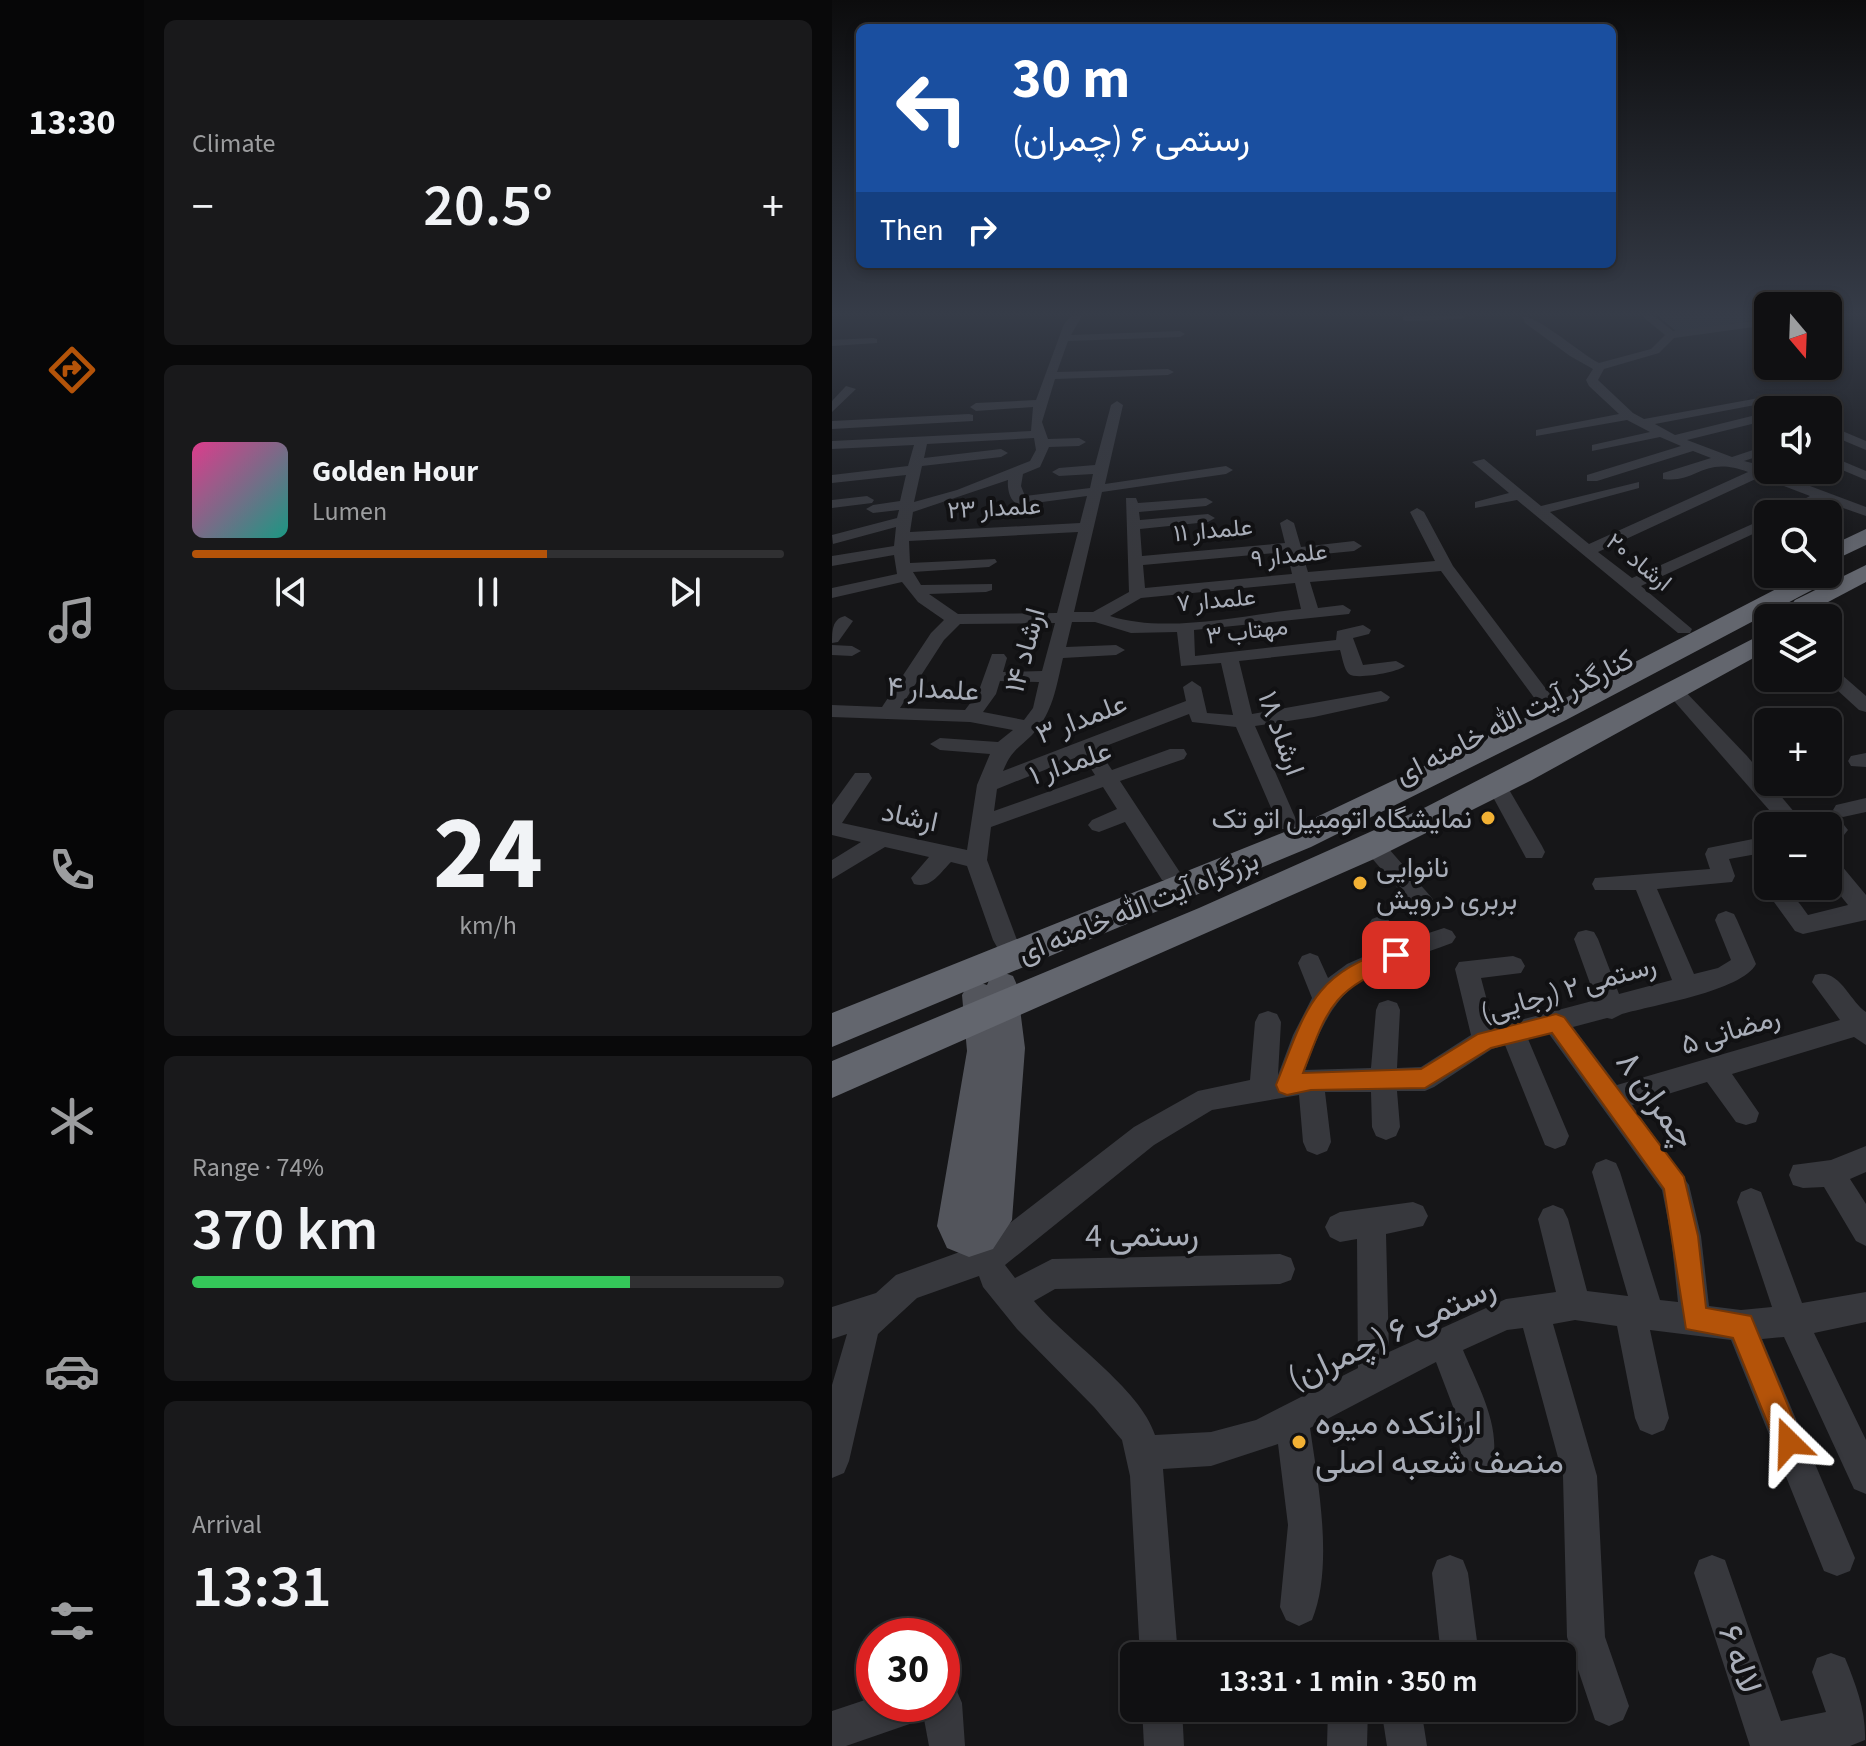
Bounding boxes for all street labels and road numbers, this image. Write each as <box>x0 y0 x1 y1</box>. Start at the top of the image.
street label: علمدار ۲۳ <box>946 489 1042 528</box>
street label: علمدار ۱۱ <box>1172 510 1254 551</box>
street label: ارشاد ۲۰ <box>1598 525 1679 600</box>
street label: علمدار ۹ <box>1249 534 1329 577</box>
street label: علمدار ۷ <box>1175 580 1257 621</box>
street label: ارشاد ۱۴ <box>994 603 1055 697</box>
street label: مهتاب ۳ <box>1204 609 1290 654</box>
street label: کنارگذر آیت الله خامنه ای <box>1388 639 1641 794</box>
street label: علمدار ۴ <box>886 667 980 711</box>
street label: علمدار ۳ <box>1030 683 1133 755</box>
street label: ارشاد ۱۸ <box>1247 686 1315 781</box>
street label: علمدار ۱ <box>1024 730 1117 796</box>
street label: ارشاد <box>878 792 942 842</box>
street label: بزرگراه آیت الله خامنه ای <box>1012 840 1265 974</box>
street label: رستمی ۲ (رجایی) <box>1476 945 1661 1033</box>
street label: رمضانی ۵ <box>1676 997 1785 1065</box>
street label: چمران ۸ <box>1603 1041 1708 1159</box>
street label: رستمی 4 <box>1085 1210 1199 1261</box>
street label: رستمی ۶ (چمران) <box>1279 1264 1504 1403</box>
street label: لاله ۶ <box>1705 1618 1774 1701</box>

